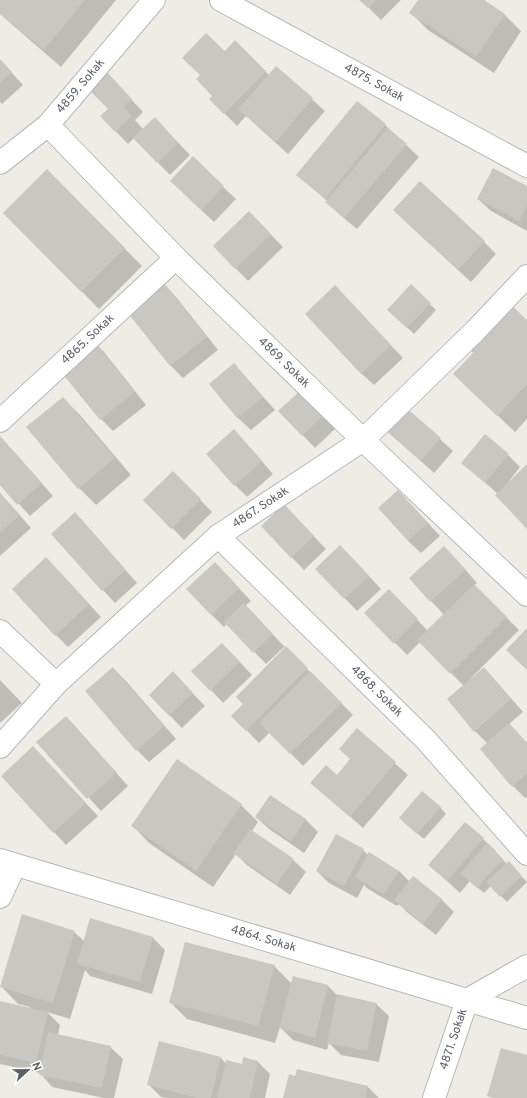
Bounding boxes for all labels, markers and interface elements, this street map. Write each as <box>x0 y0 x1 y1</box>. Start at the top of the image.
street label: 4859. Sokak <box>53 55 109 117</box>
street label: 4875. Sokak <box>341 60 407 106</box>
street label: 4865. Sokak <box>58 311 118 368</box>
street label: 4869. Sokak <box>254 334 313 392</box>
street label: 4867. Sokak <box>229 483 292 532</box>
street label: 4868. Sokak <box>347 662 406 721</box>
street label: 4864. Sokak <box>229 922 298 956</box>
street label: 4871. Sokak <box>436 1007 472 1072</box>
north arrow <box>8 1050 48 1090</box>
text: N <box>28 1060 44 1073</box>

